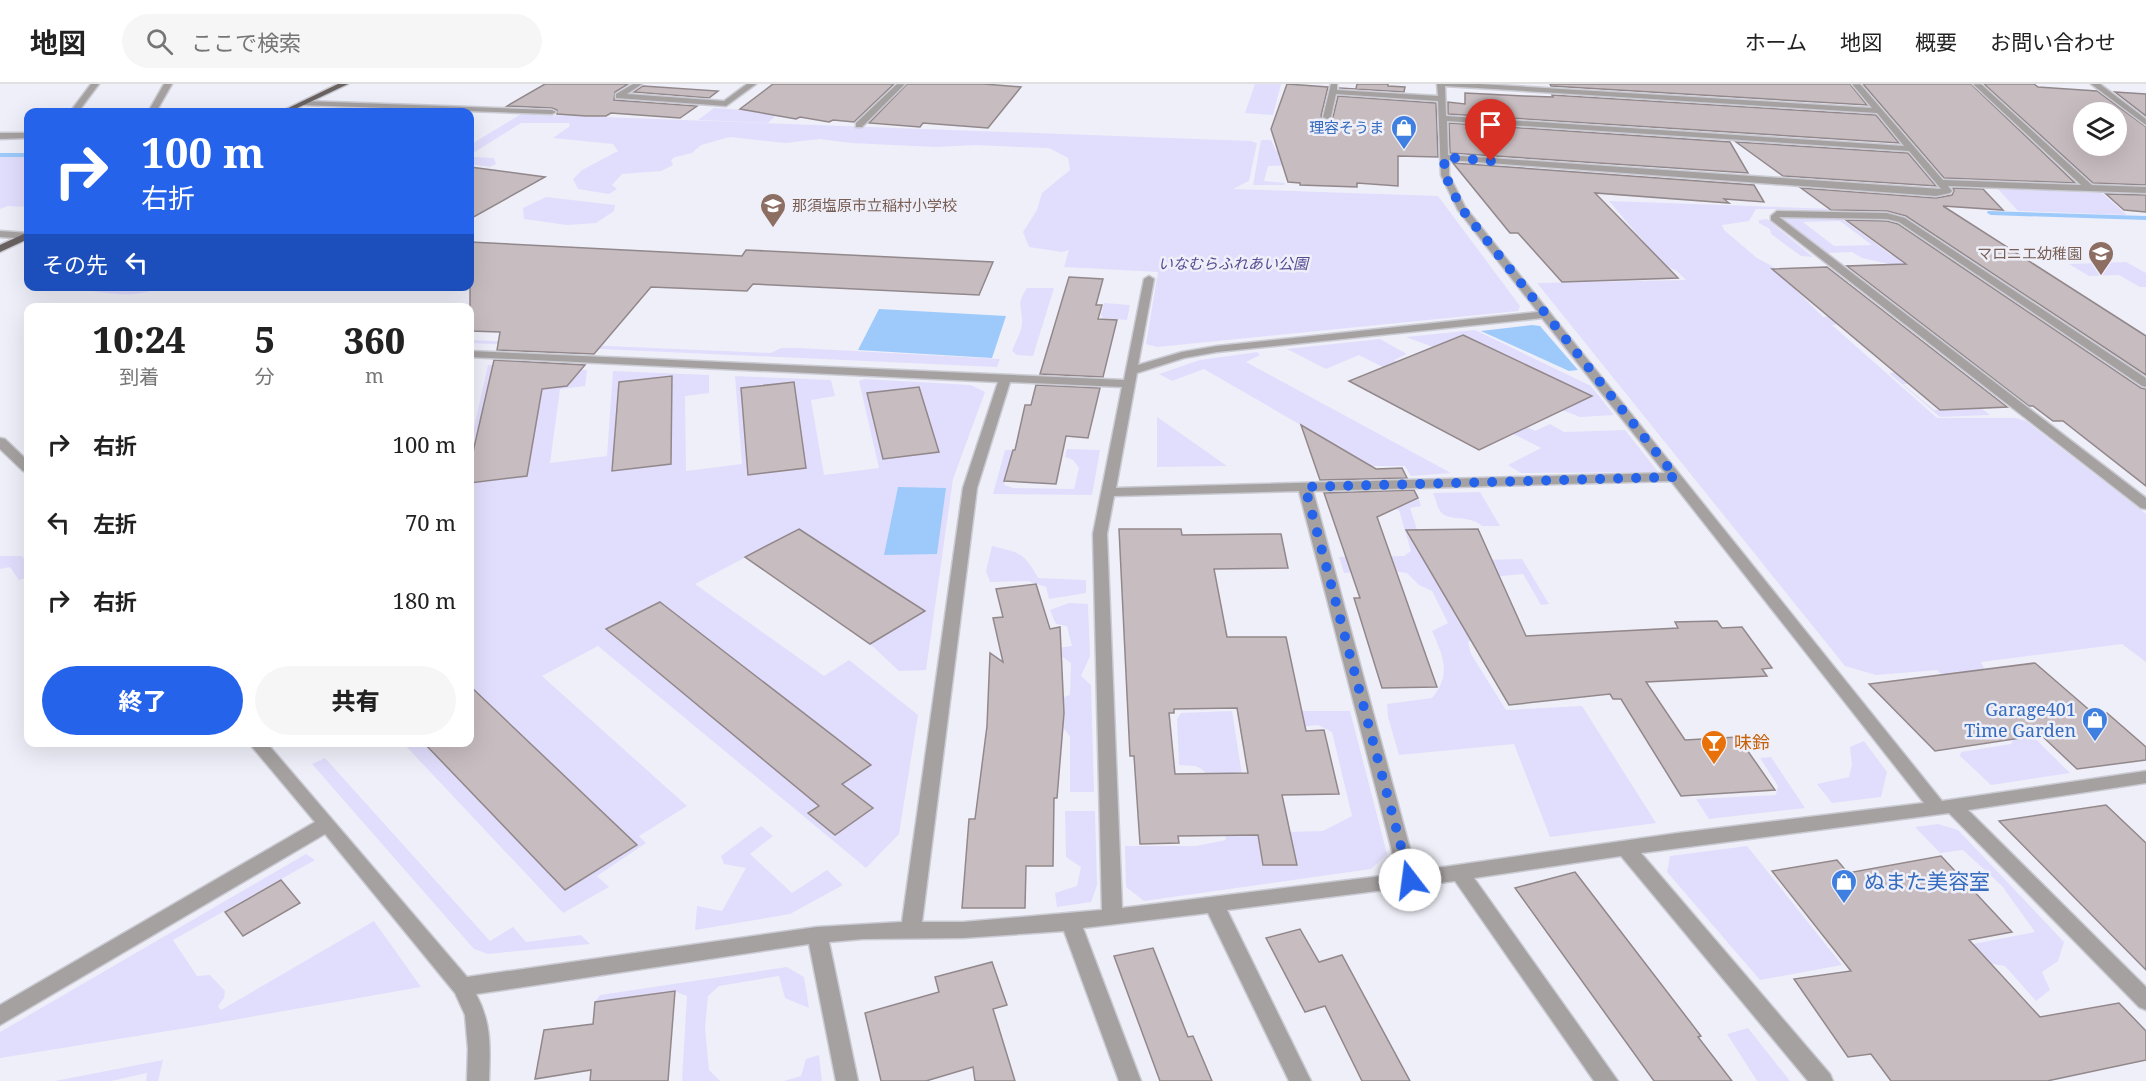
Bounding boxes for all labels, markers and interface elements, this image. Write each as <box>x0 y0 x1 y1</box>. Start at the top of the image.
search box <box>122 14 542 68</box>
text: 地図 <box>30 23 86 61</box>
icon: search <box>143 25 176 58</box>
text: ここで検索 <box>191 27 301 57</box>
text: ホーム <box>1745 28 1807 56</box>
text: 地図 <box>1840 28 1882 56</box>
text: 概要 <box>1915 28 1957 56</box>
text: お問い合わせ <box>1990 28 2116 56</box>
pin <box>1465 99 1516 161</box>
map controls <box>2073 102 2127 156</box>
button: layers <box>2073 102 2127 156</box>
icon: arrive <box>1474 108 1507 141</box>
shop icon: 理容そうま <box>1389 113 1419 151</box>
place label: 理容そうま <box>1309 117 1384 137</box>
text: 100 m <box>141 123 265 180</box>
icon: right <box>42 132 120 210</box>
text: 右折 <box>141 179 195 216</box>
school or university icon: 那須塩原市立稲村小学校 <box>758 191 788 229</box>
place label: 那須塩原市立稲村小学校 <box>792 195 957 215</box>
school or university icon: マロニエ幼稚園 <box>2086 239 2116 277</box>
place label: マロニエ幼稚園 <box>1977 243 2082 263</box>
icon: left <box>120 246 153 279</box>
text: その先 <box>42 249 108 279</box>
park label: いなむらふれあい公園 <box>1158 253 1310 273</box>
text: 10:24 <box>93 315 186 364</box>
text: 5 <box>255 315 275 364</box>
text: 360 <box>344 316 405 365</box>
text: m <box>365 362 384 389</box>
text: 到着 <box>119 363 159 390</box>
text: 分 <box>255 363 275 390</box>
icon: right <box>42 428 75 461</box>
text: 100 m <box>393 429 456 459</box>
text: 右折 <box>93 430 137 460</box>
icon: left <box>42 506 75 539</box>
text: 70 m <box>405 507 456 537</box>
text: 左折 <box>93 508 137 538</box>
icon: right <box>42 584 75 617</box>
text: 180 m <box>393 585 456 615</box>
text: 右折 <box>93 586 137 616</box>
button: 終了 <box>42 666 243 735</box>
button: 共有 <box>255 666 456 735</box>
place label: Garage401 Time Garden <box>1964 697 2076 742</box>
shop icon: Garage401 Time Garden <box>2080 705 2110 743</box>
bar icon: 味鈴 <box>1699 728 1729 766</box>
place label: 味鈴 <box>1734 730 1770 754</box>
position arrow <box>1378 848 1442 912</box>
shop icon: ぬまた美容室 <box>1829 867 1859 905</box>
place label: ぬまた美容室 <box>1864 867 1990 895</box>

